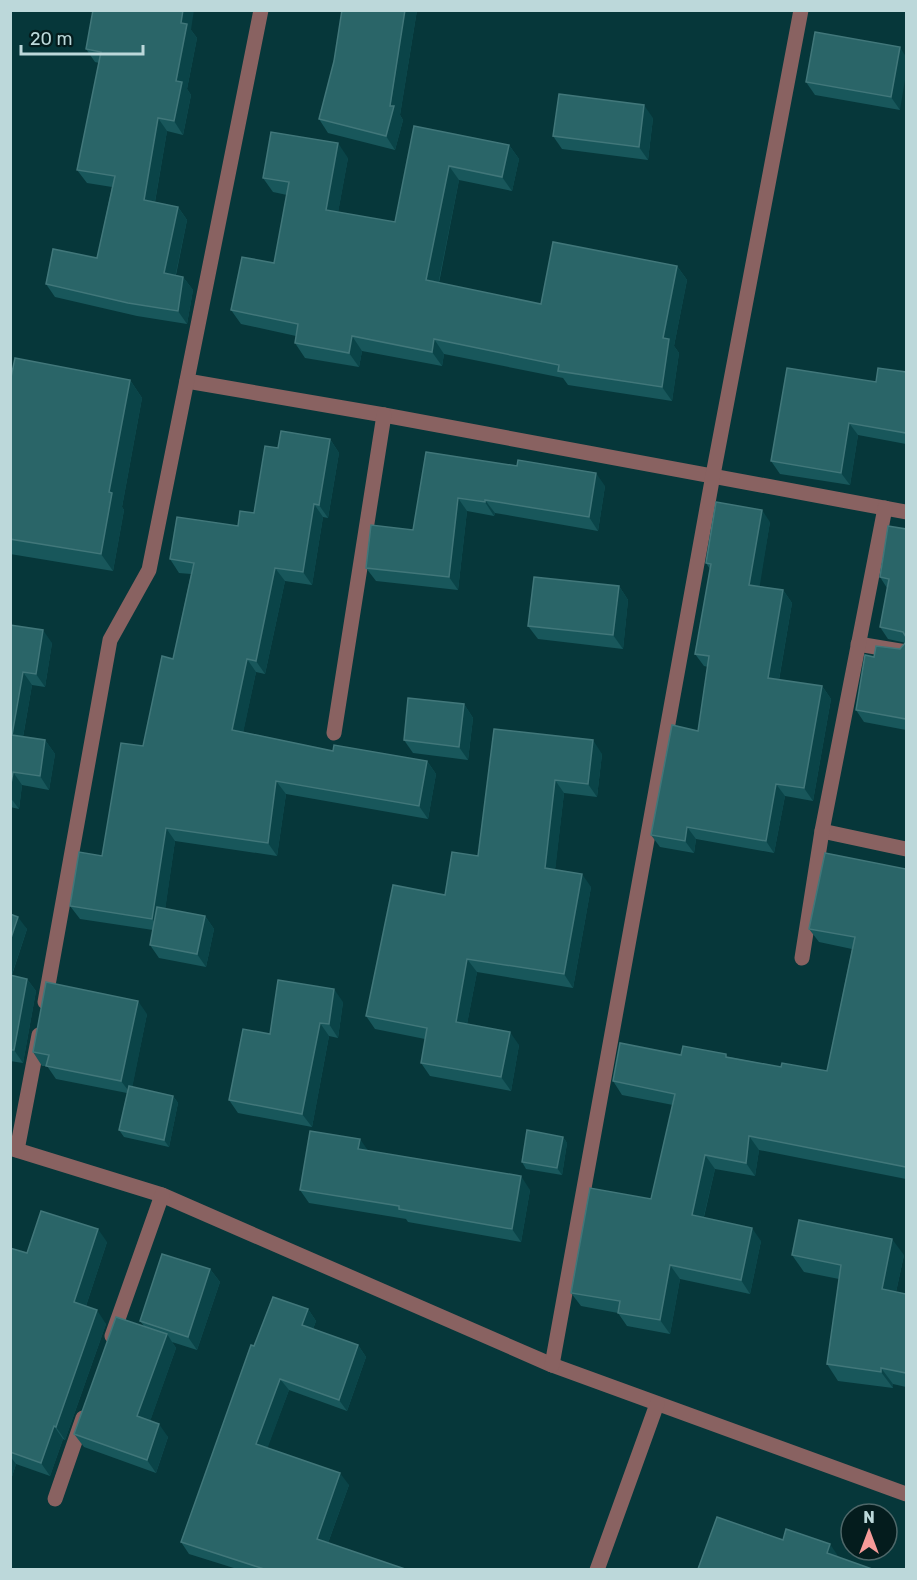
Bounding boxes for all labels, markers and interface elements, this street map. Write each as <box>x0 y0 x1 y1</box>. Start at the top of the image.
scale bar <box>21 18 142 56</box>
text: 20 m <box>30 28 72 50</box>
north arrow <box>839 1502 899 1562</box>
text: N <box>863 1508 875 1527</box>

